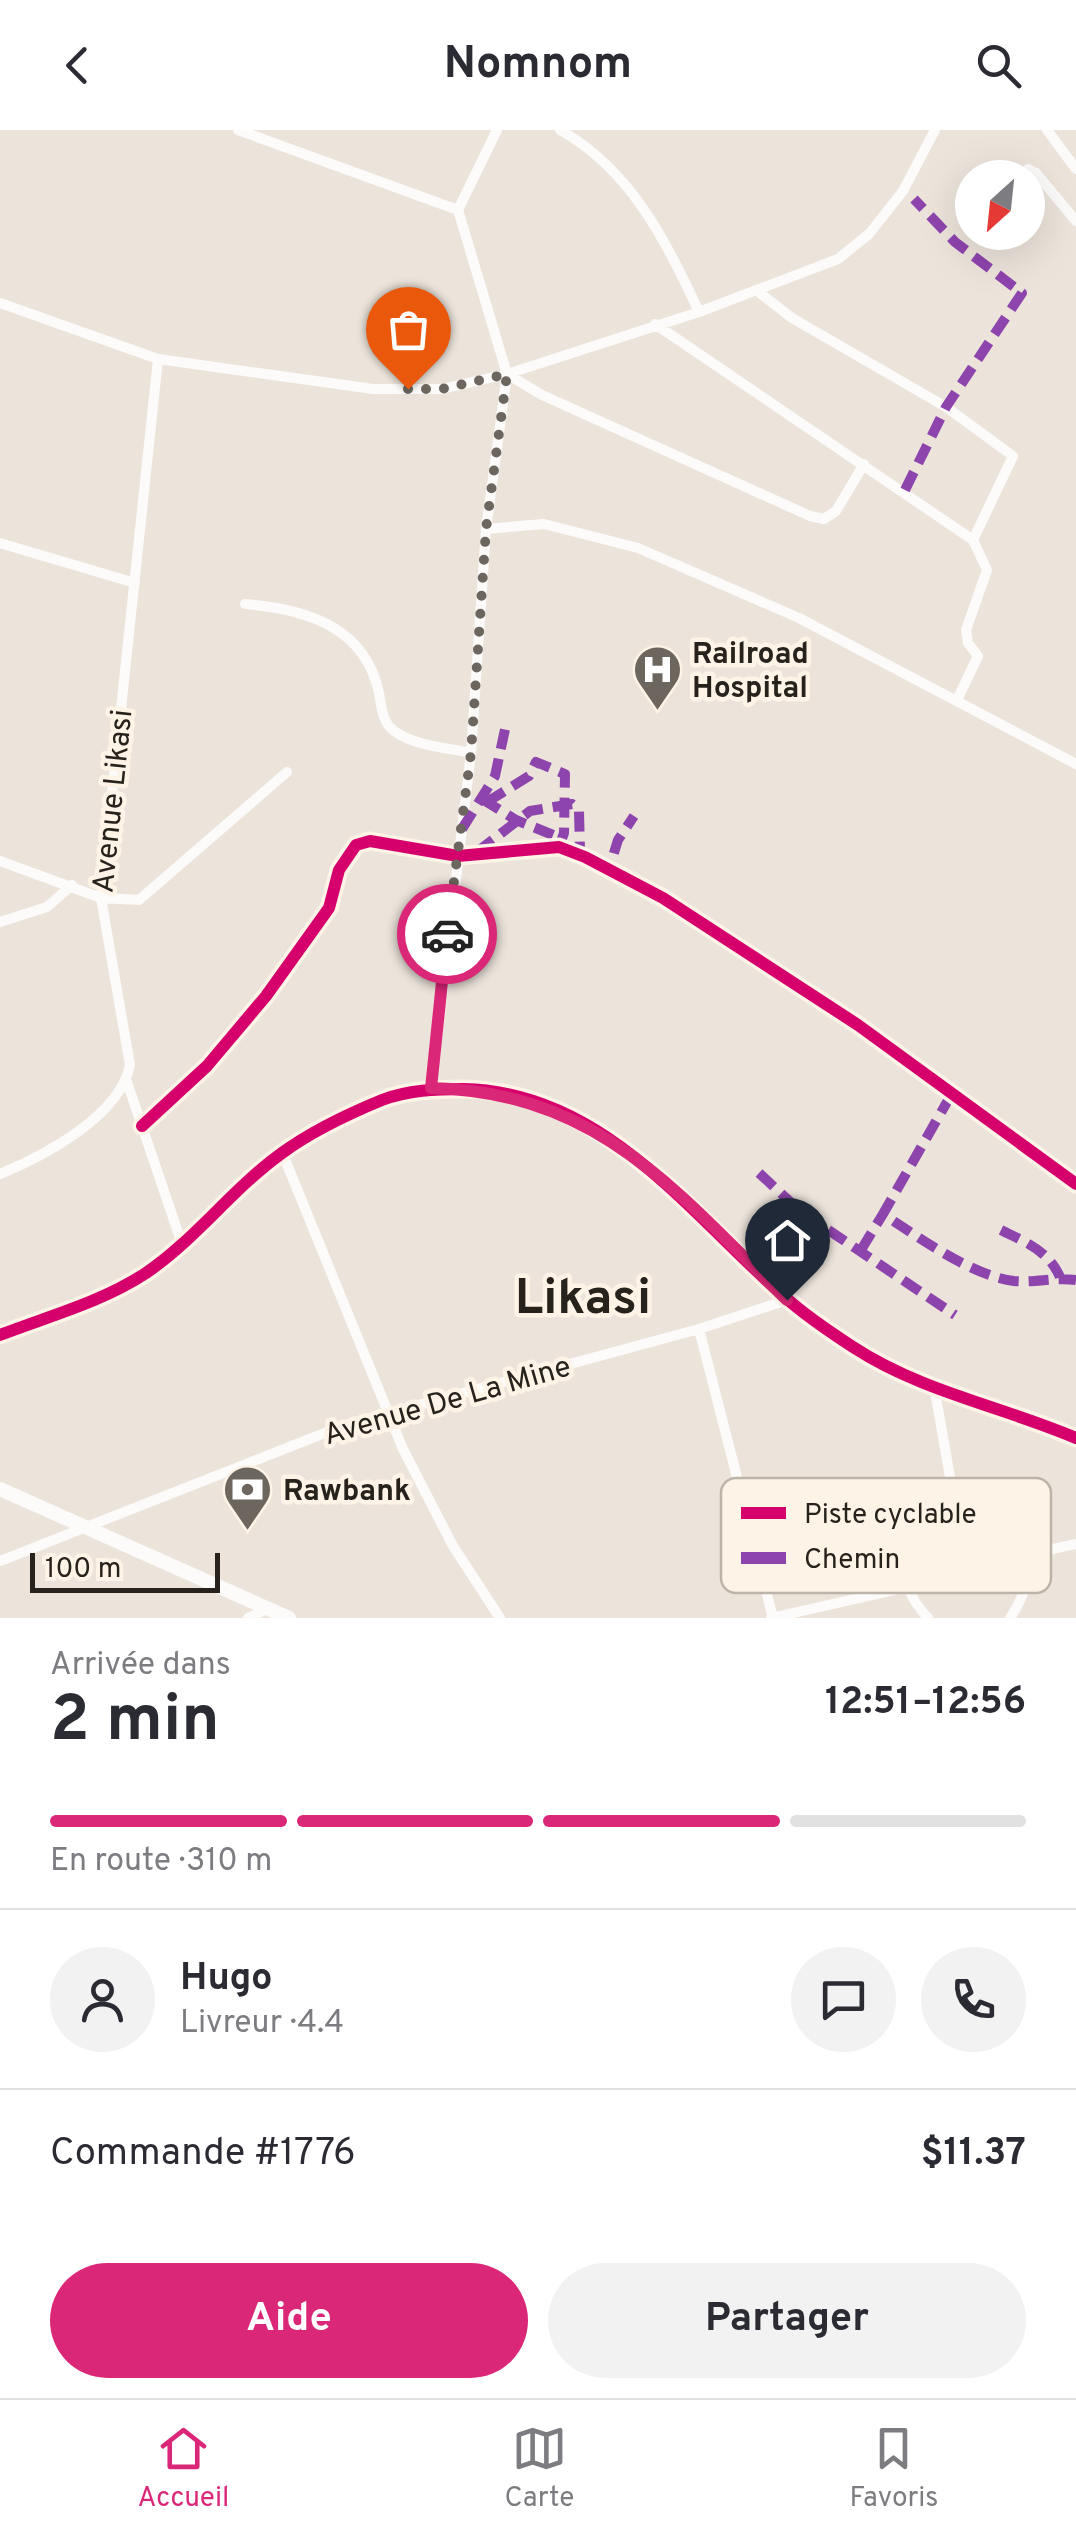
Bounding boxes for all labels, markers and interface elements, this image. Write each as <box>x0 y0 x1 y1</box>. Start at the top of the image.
text: Nomnom <box>444 37 632 94</box>
icon: back <box>50 38 105 93</box>
icon: search <box>971 38 1026 93</box>
north arrow <box>955 160 1045 250</box>
map controls <box>955 160 1045 250</box>
pin <box>366 287 451 390</box>
icon: bag <box>381 302 436 357</box>
place label: Railroad Hospital <box>692 637 809 708</box>
hospital icon: Railroad Hospital <box>631 644 683 712</box>
street label: Avenue Likasi <box>86 708 143 895</box>
courier <box>397 884 497 984</box>
icon: car <box>420 907 475 962</box>
pin <box>745 1198 830 1301</box>
icon: home <box>760 1213 815 1268</box>
district label: Likasi <box>515 1269 651 1332</box>
street label: Avenue De La Mine <box>320 1349 576 1455</box>
bank icon: Rawbank <box>222 1464 274 1532</box>
place label: Rawbank <box>283 1474 411 1511</box>
legend <box>721 1478 1051 1593</box>
text: Piste cyclable <box>804 1498 977 1534</box>
text: Chemin <box>804 1543 900 1579</box>
scale bar <box>30 1548 220 1592</box>
text: 100 m <box>45 1552 121 1588</box>
text: Arrivée dans <box>50 1646 231 1686</box>
text: 12:51–12:56 <box>825 1679 1026 1728</box>
text: 2 min <box>50 1682 220 1764</box>
text: En route · 310 m <box>50 1842 272 1882</box>
button: person <box>50 1947 155 2052</box>
button: chat <box>791 1947 896 2052</box>
button: phone <box>921 1947 1026 2052</box>
text: Hugo <box>180 1955 273 2004</box>
text: Livreur · 4.4 <box>180 2004 344 2044</box>
text: Commande #1776 <box>50 2130 356 2179</box>
text: $11.37 <box>921 2130 1026 2179</box>
button: Aide <box>50 2263 528 2378</box>
button: Partager <box>548 2263 1026 2378</box>
tab: Accueil <box>138 2421 229 2517</box>
tab: Carte <box>505 2421 574 2517</box>
tab: Favoris <box>850 2421 938 2517</box>

